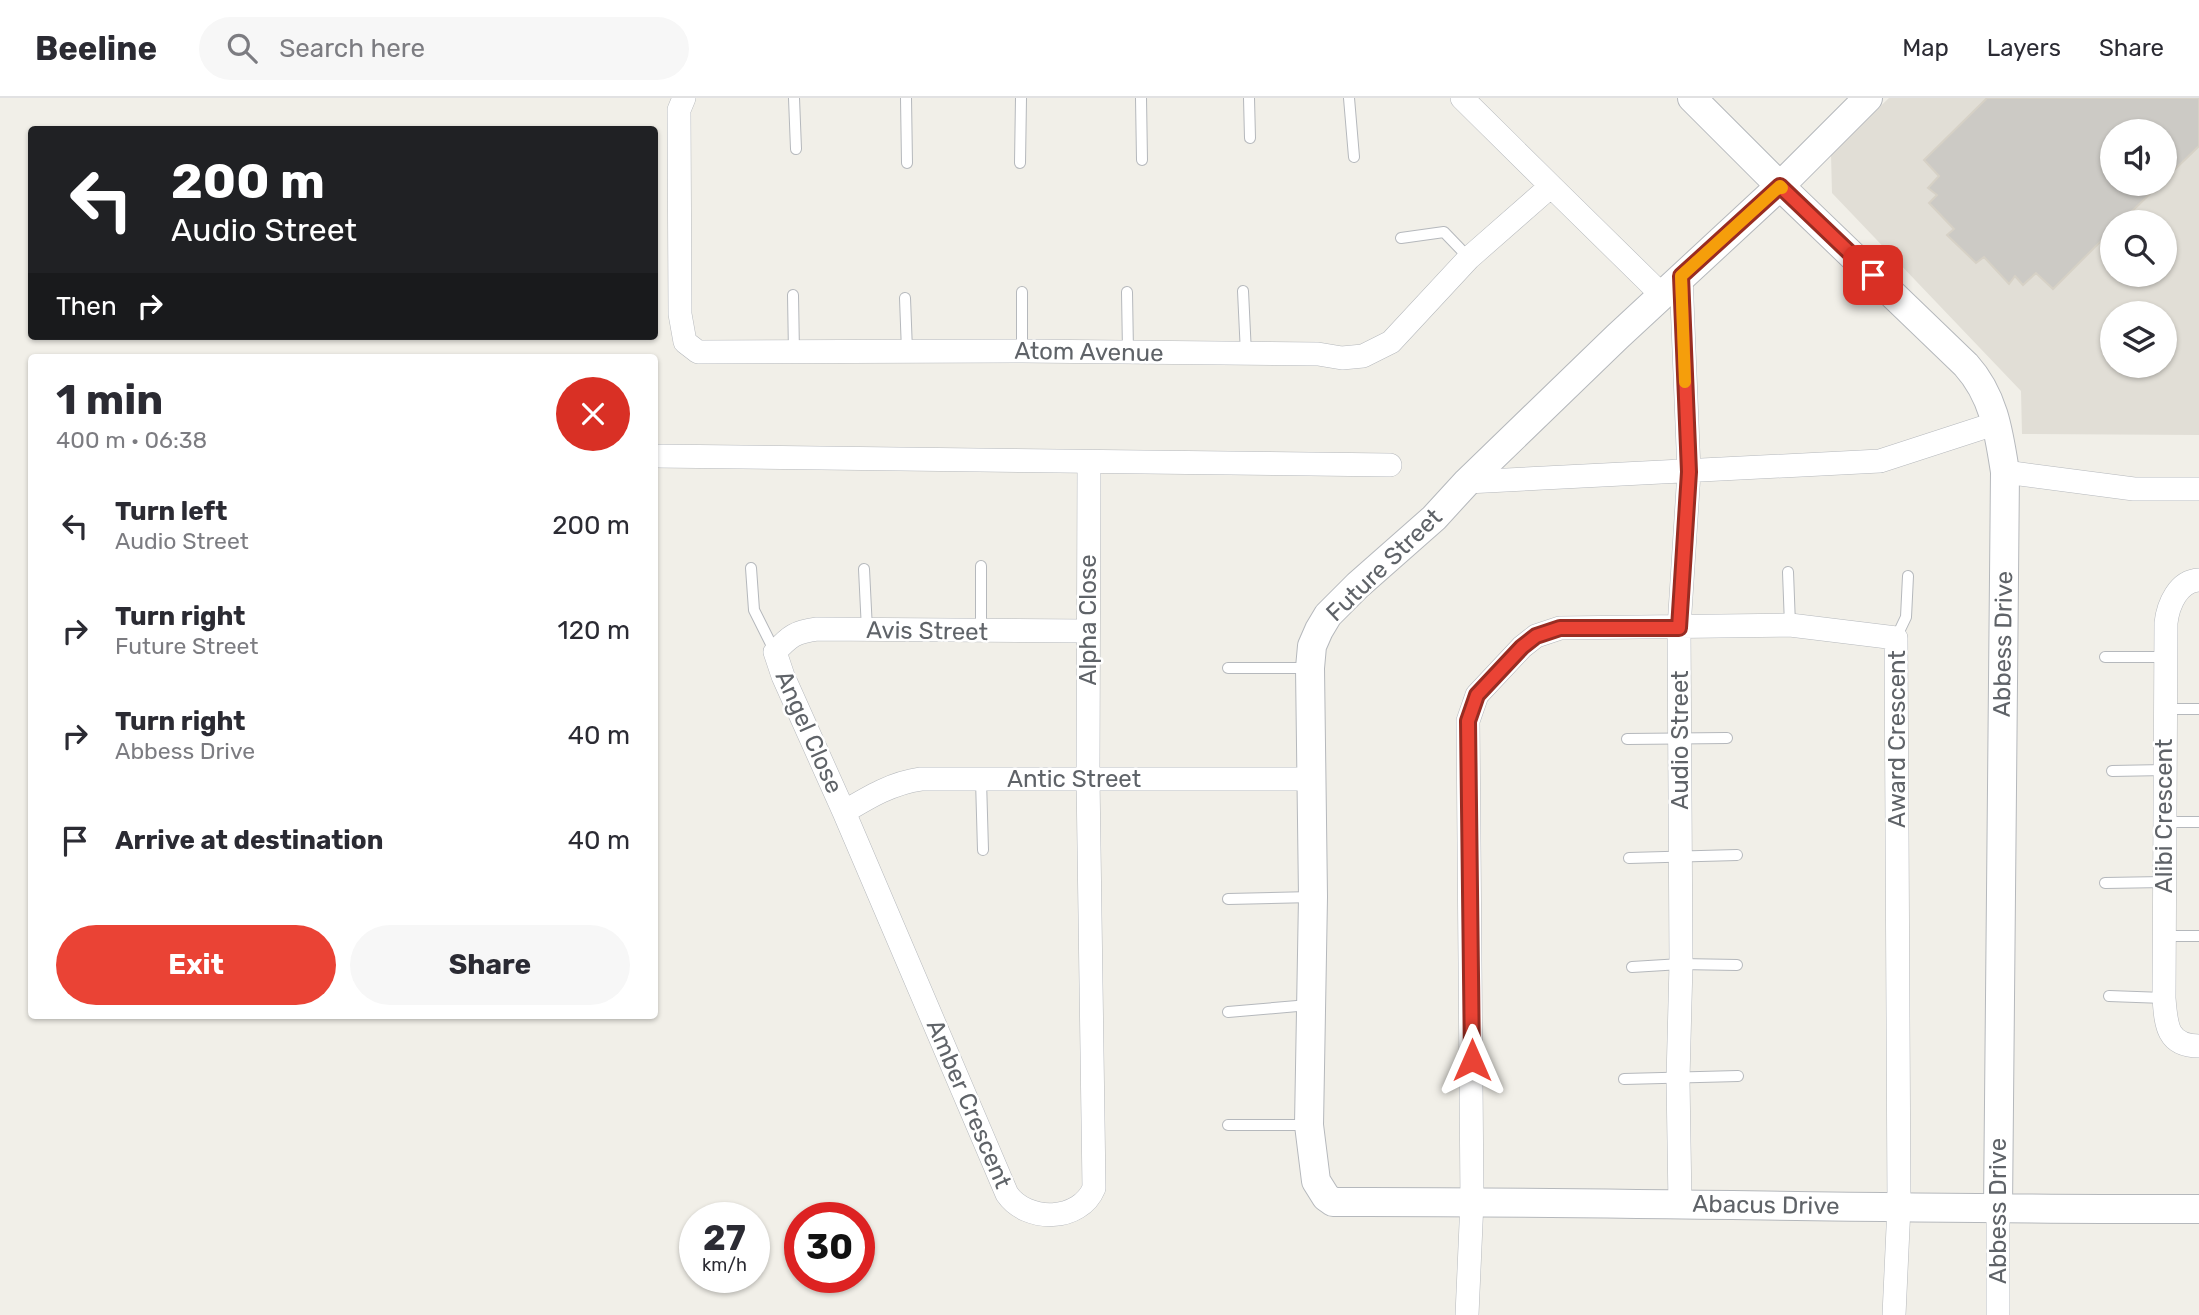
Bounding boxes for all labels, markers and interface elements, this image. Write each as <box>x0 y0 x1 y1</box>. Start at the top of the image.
search box <box>199 17 689 80</box>
text: Beeline <box>35 29 157 68</box>
icon: search <box>223 29 261 67</box>
text: Search here <box>279 33 425 64</box>
text: Map <box>1902 34 1949 62</box>
text: Layers <box>1987 34 2061 62</box>
text: Share <box>2099 34 2164 62</box>
map controls <box>2100 119 2177 378</box>
button: sound <box>2100 119 2177 196</box>
text: 200 m <box>171 152 325 210</box>
icon: left <box>56 154 147 245</box>
button: search <box>2100 210 2177 287</box>
text: Audio Street <box>171 211 357 249</box>
pin <box>1843 245 1903 305</box>
icon: arrive <box>1854 256 1892 294</box>
icon: right <box>131 287 169 325</box>
text: Then <box>56 291 117 322</box>
button: layers <box>2100 301 2177 378</box>
street label: Atom Avenue <box>1014 337 1164 367</box>
text: 1 min <box>56 375 163 425</box>
button: close <box>556 377 630 451</box>
text: 400 m · 06:38 <box>56 426 207 454</box>
text: Turn left <box>115 496 227 527</box>
street label: Future Street <box>1320 503 1448 627</box>
icon: left <box>56 507 94 545</box>
text: 200 m <box>552 510 630 541</box>
text: Audio Street <box>115 527 249 555</box>
street label: Alpha Close <box>1074 554 1102 686</box>
street label: Abbess Drive <box>1988 571 2018 717</box>
text: Turn right <box>115 601 245 632</box>
icon: right <box>56 612 94 650</box>
text: 120 m <box>558 615 630 646</box>
street label: Avis Street <box>866 616 988 646</box>
text: Future Street <box>115 632 258 660</box>
street label: Award Crescent <box>1883 650 1911 828</box>
street label: Angel Close <box>769 666 849 798</box>
street label: Audio Street <box>1666 670 1694 810</box>
text: Turn right <box>115 706 245 737</box>
icon: right <box>56 717 94 755</box>
text: 40 m <box>568 720 630 751</box>
text: Abbess Drive <box>115 737 255 765</box>
street label: Alibi Crescent <box>2150 739 2178 893</box>
street label: Antic Street <box>1007 765 1141 793</box>
icon: arrive <box>56 822 94 860</box>
text: Arrive at destination <box>115 825 383 856</box>
text: 40 m <box>568 825 630 856</box>
button: Exit <box>56 925 336 1005</box>
button: Share <box>350 925 630 1005</box>
street label: Amber Crescent <box>921 1015 1017 1193</box>
position arrow <box>1435 1023 1509 1097</box>
street label: Abbess Drive <box>1984 1138 2012 1284</box>
street label: Abacus Drive <box>1692 1190 1840 1220</box>
speed limit sign: 30 <box>784 1202 875 1293</box>
text: 27 <box>703 1217 746 1259</box>
text: km/h <box>702 1254 747 1276</box>

